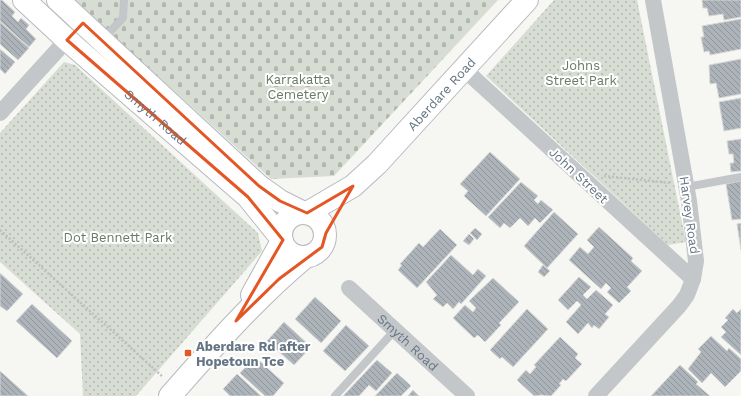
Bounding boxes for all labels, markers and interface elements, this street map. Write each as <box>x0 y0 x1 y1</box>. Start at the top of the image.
street label: Aberdare Road <box>404 55 479 134</box>
park label: Johns Street Park <box>545 58 617 88</box>
park label: Karrakatta Cemetery <box>265 72 331 102</box>
street label: Smyth Road <box>121 86 189 148</box>
street label: John Street <box>546 144 611 207</box>
street label: Harvey Road <box>677 175 702 255</box>
park label: Dot Bennett Park <box>64 230 173 245</box>
street label: Smyth Road <box>374 311 441 374</box>
place label: Aberdare Rd after Hopetoun Tce <box>196 339 311 369</box>
marker: Aberdare Rd after Hopetoun Tce <box>183 348 193 358</box>

